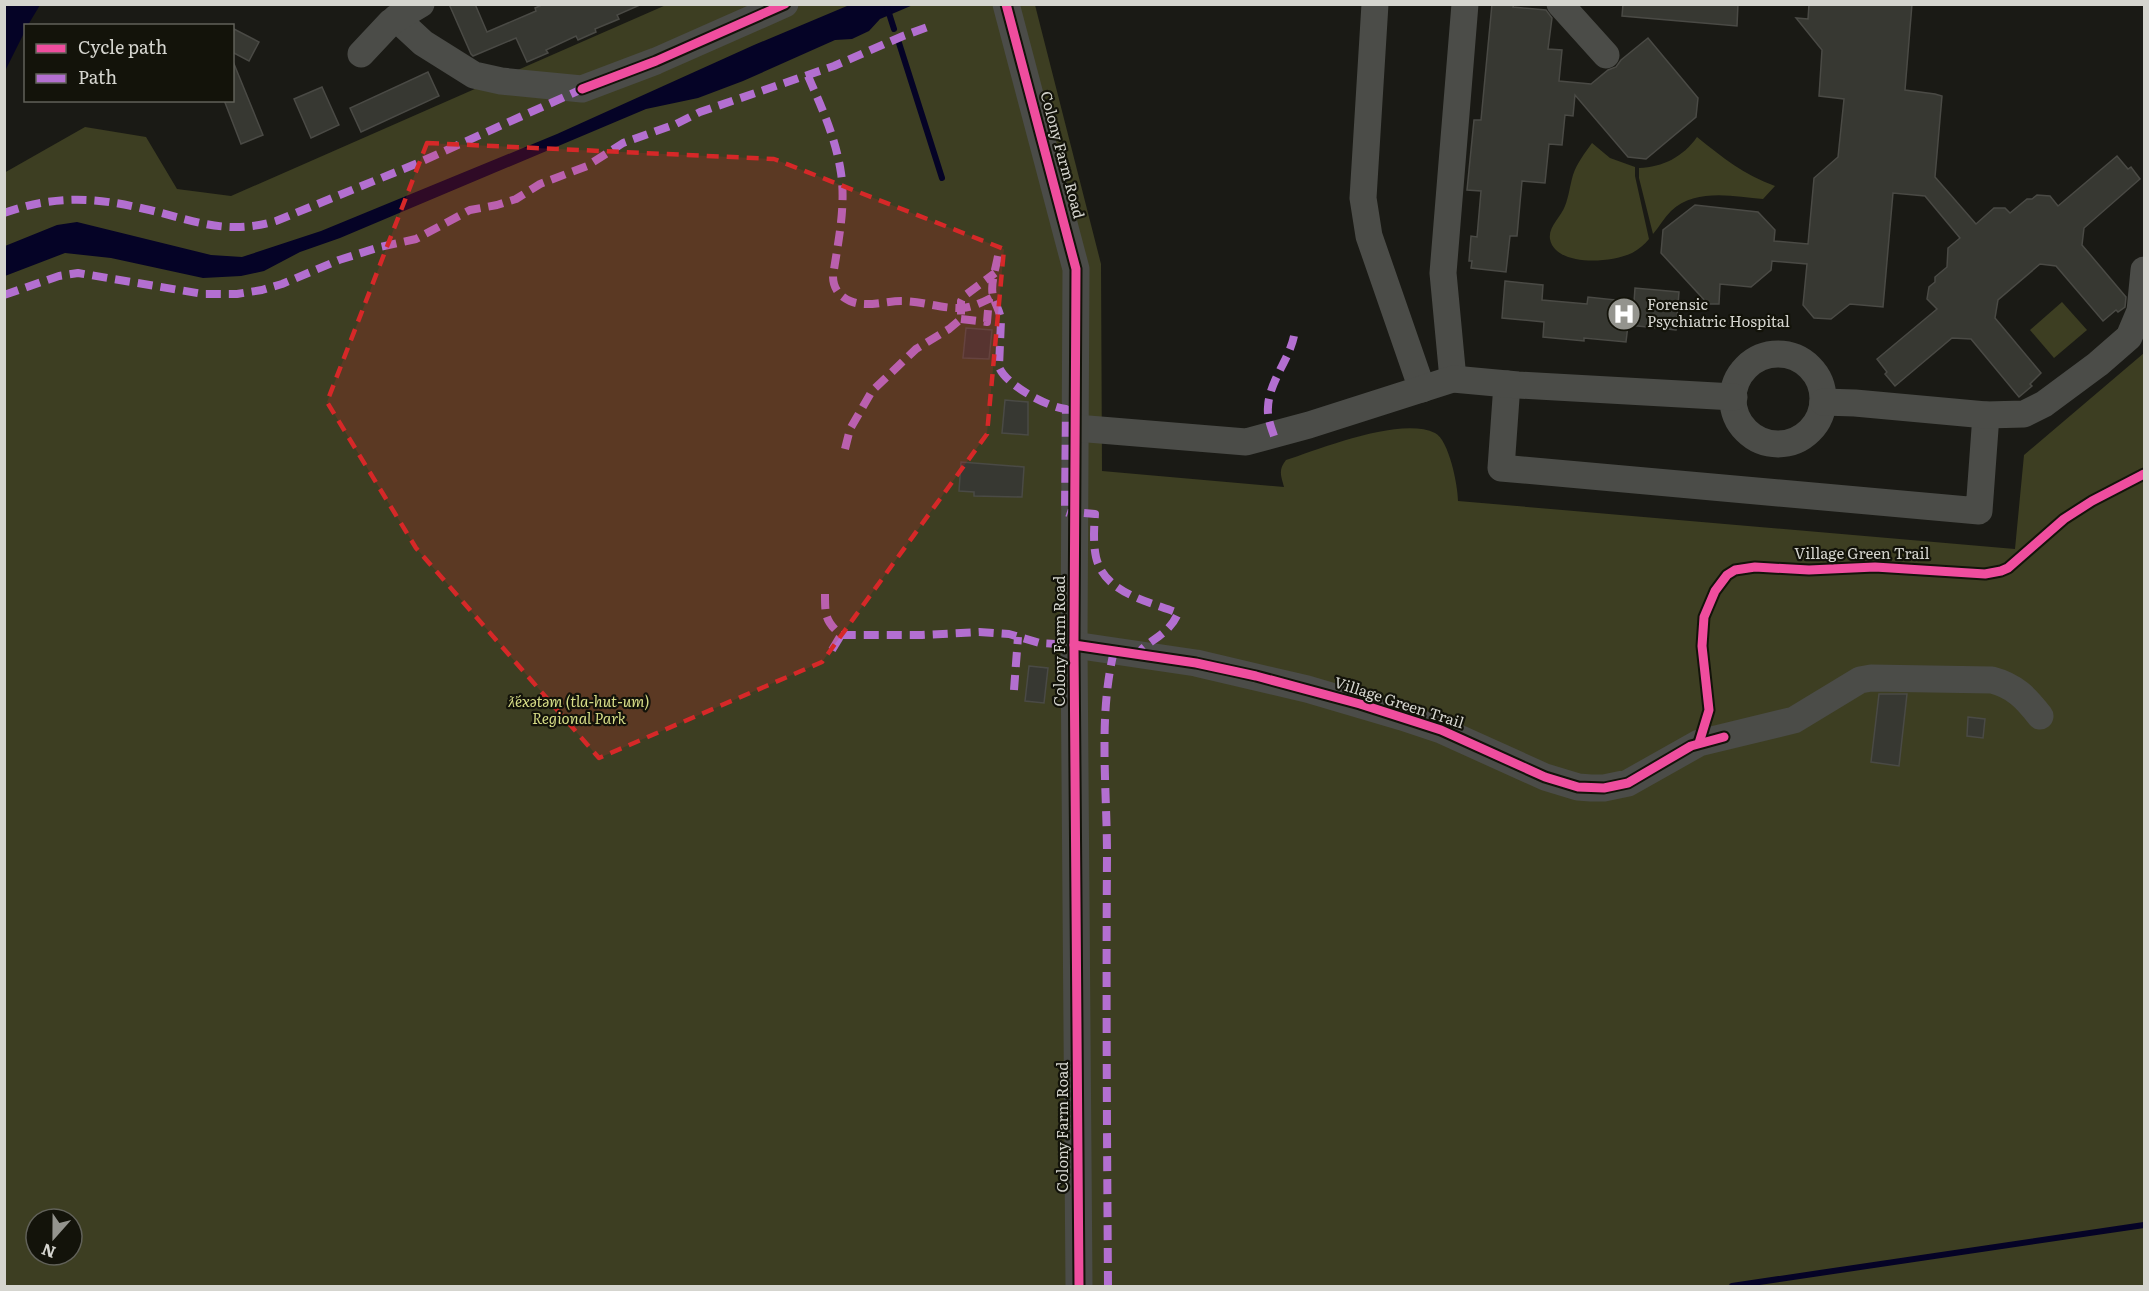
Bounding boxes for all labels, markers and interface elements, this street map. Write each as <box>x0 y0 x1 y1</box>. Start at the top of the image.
legend <box>24 24 234 102</box>
text: Cycle path <box>78 33 167 60</box>
text: Path <box>78 63 117 90</box>
street label: Colony Farm Road <box>1035 88 1091 221</box>
place label: Forensic Psychiatric Hospital <box>1647 292 1790 332</box>
hospital icon: Forensic Psychiatric Hospital <box>1606 296 1642 332</box>
street label: Village Green Trail <box>1794 541 1930 564</box>
street label: Colony Farm Road <box>1047 576 1070 706</box>
street label: Village Green Trail <box>1332 670 1467 733</box>
park label: ƛ̓éxətəm (tla-hut-um) Regional Park <box>508 689 649 729</box>
street label: Colony Farm Road <box>1050 1062 1073 1192</box>
north arrow <box>24 1207 84 1267</box>
text: N <box>38 1238 59 1266</box>

